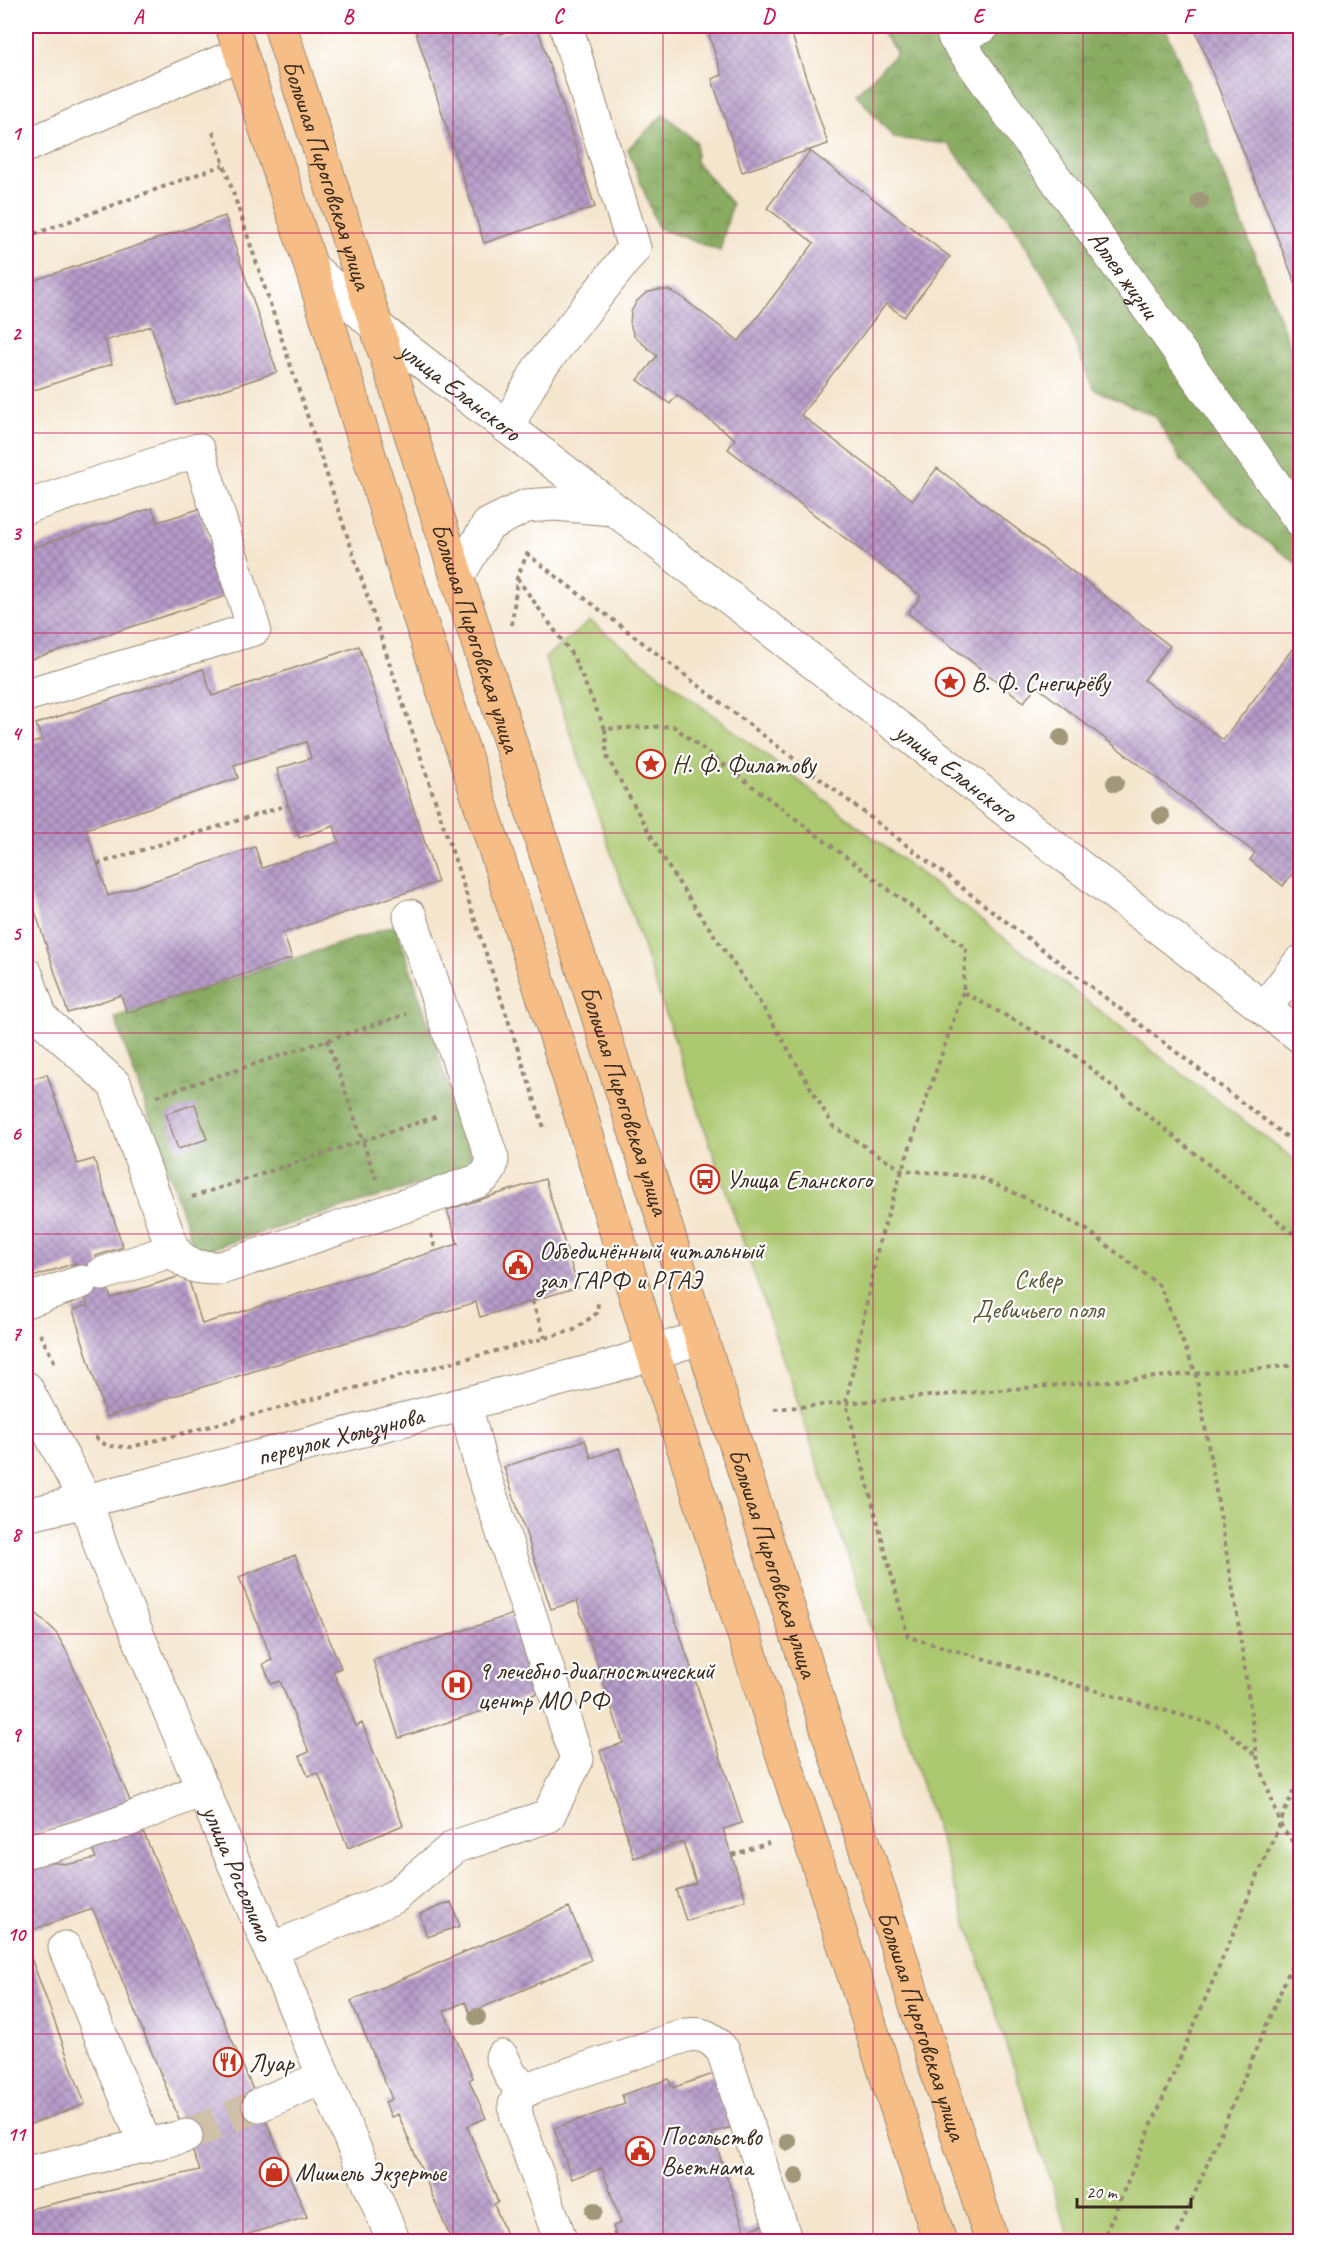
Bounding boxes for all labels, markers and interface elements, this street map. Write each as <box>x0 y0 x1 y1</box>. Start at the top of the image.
text: A <box>133 4 145 29</box>
text: B <box>343 4 355 29</box>
text: C <box>553 4 565 29</box>
text: D <box>762 4 776 29</box>
text: E <box>973 4 987 29</box>
text: F <box>1183 4 1197 29</box>
street label: Большая Пироговская улица <box>275 56 381 295</box>
text: 1 <box>12 121 23 146</box>
street label: Аллея жизни <box>1081 223 1168 326</box>
text: 2 <box>12 321 23 346</box>
street label: улица Еланского <box>391 332 529 449</box>
street label: Большая Пироговская улица <box>424 518 529 758</box>
text: 3 <box>12 521 23 546</box>
place icon: В. Ф. Снегирёву <box>934 666 966 698</box>
place label: В. Ф. Снегирёву <box>971 666 1112 699</box>
street label: улица Еланского <box>887 714 1026 831</box>
text: 4 <box>12 721 24 746</box>
place icon: Н. Ф. Филатову <box>635 748 667 780</box>
place label: Н. Ф. Филатову <box>672 748 818 781</box>
text: 5 <box>12 921 23 946</box>
street label: Большая Пироговская улица <box>573 981 678 1220</box>
text: 6 <box>11 1121 22 1146</box>
bus stop icon: Улица Еланского <box>689 1163 721 1195</box>
place label: Улица Еланского <box>726 1163 875 1196</box>
place label: Объединённый читальный зал ГАРФ и РГАЭ <box>536 1234 766 1298</box>
public building icon: Объединённый читальный зал ГАРФ и РГАЭ <box>502 1249 534 1281</box>
park label: Сквер Девичьего поля <box>972 1263 1106 1326</box>
text: 7 <box>12 1321 23 1346</box>
street label: переулок Хользунова <box>253 1398 428 1473</box>
street label: Большая Пироговская улица <box>721 1444 827 1683</box>
text: 8 <box>12 1522 24 1547</box>
place label: 9 лечебно-диагностический центр МО РФ <box>478 1654 717 1717</box>
hospital icon: 9 лечебно-диагностический центр МО РФ <box>441 1669 473 1701</box>
text: 9 <box>12 1722 23 1747</box>
street label: улица Россолимо <box>194 1798 282 1948</box>
street label: Большая Пироговская улица <box>870 1906 975 2146</box>
text: 10 <box>7 1922 27 1947</box>
restaurant icon: Луар <box>212 2046 244 2078</box>
place label: Луар <box>249 2046 295 2079</box>
place label: Посольство Вьетнама <box>661 2120 764 2183</box>
text: 11 <box>7 2122 27 2147</box>
public building icon: Посольство Вьетнама <box>624 2135 656 2167</box>
shop icon: Мишель Экзертье <box>258 2156 290 2188</box>
place label: Мишель Экзертье <box>295 2156 448 2189</box>
scale bar <box>1077 2171 1191 2209</box>
text: 20 m <box>1086 2181 1119 2203</box>

